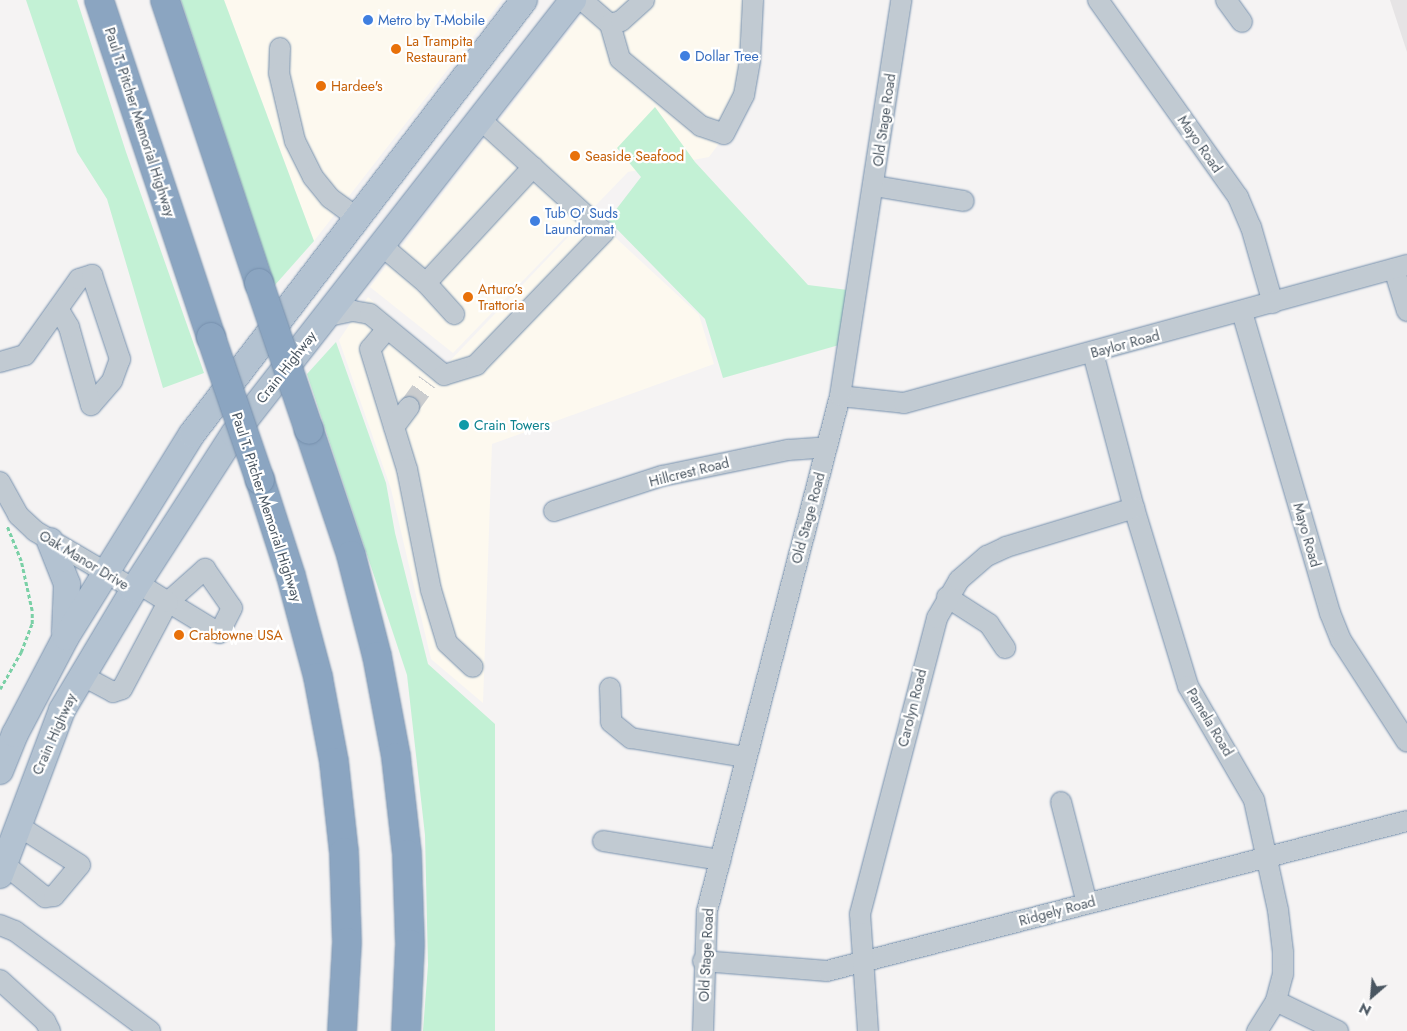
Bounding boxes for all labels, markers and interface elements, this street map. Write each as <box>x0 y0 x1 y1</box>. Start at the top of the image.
place label: Metro by T-Mobile <box>378 12 485 28</box>
marker: Metro by T-Mobile <box>362 14 374 26</box>
street label: Paul T. Pitcher Memorial Highway <box>101 25 179 219</box>
place label: La Trampita Restaurant <box>406 33 473 65</box>
marker: La Trampita Restaurant <box>390 43 402 55</box>
place label: Dollar Tree <box>695 48 759 64</box>
marker: Dollar Tree <box>679 50 691 62</box>
street label: Old Stage Road <box>869 72 899 168</box>
place label: Hardee's <box>331 78 383 94</box>
marker: Hardee's <box>315 80 327 92</box>
street label: Mayo Road <box>1174 112 1226 176</box>
place label: Seaside Seafood <box>585 148 684 164</box>
marker: Seaside Seafood <box>569 150 581 162</box>
place label: Tub O' Suds Laundromat <box>545 205 618 238</box>
marker: Tub O' Suds Laundromat <box>529 215 541 227</box>
place label: Arturo’s Trattoria <box>478 281 524 314</box>
marker: Arturo’s Trattoria <box>462 291 474 303</box>
street label: Crain Highway <box>252 327 320 407</box>
street label: Baylor Road <box>1089 327 1161 361</box>
street label: Paul T. Pitcher Memorial Highway <box>228 410 306 604</box>
place label: Crain Towers <box>474 417 550 433</box>
marker: Crain Towers <box>458 419 470 431</box>
street label: Hillcrest Road <box>647 454 731 490</box>
street label: Old Stage Road <box>788 471 828 565</box>
street label: Mayo Road <box>1290 501 1324 569</box>
street label: Oak Manor Drive <box>36 527 132 593</box>
place label: Crabtowne USA <box>189 627 283 643</box>
marker: Crabtowne USA <box>173 629 185 641</box>
street label: Carolyn Road <box>894 667 930 749</box>
street label: Pamela Road <box>1183 685 1237 759</box>
street label: Crain Highway <box>29 691 79 777</box>
street label: Ridgely Road <box>1017 893 1097 929</box>
street label: Old Stage Road <box>695 908 717 1002</box>
north arrow <box>1347 971 1397 1021</box>
text: N <box>1356 998 1375 1021</box>

